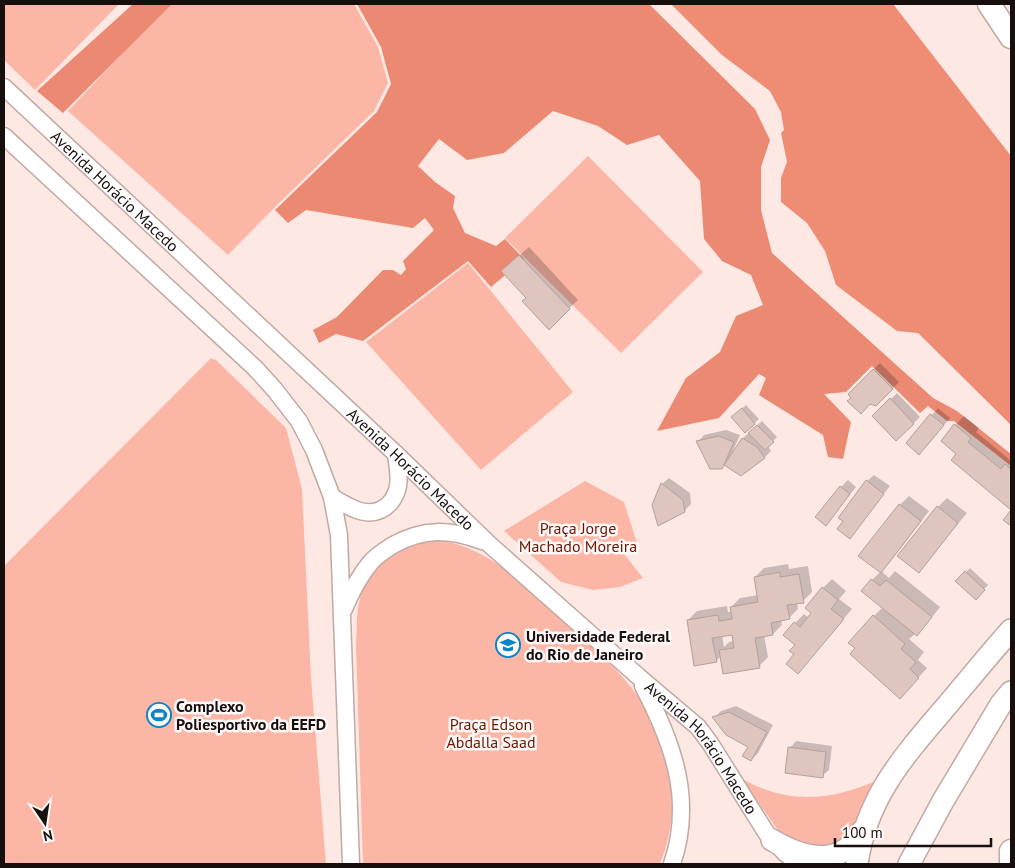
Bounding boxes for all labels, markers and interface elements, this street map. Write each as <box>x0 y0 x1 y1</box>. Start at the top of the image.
street label: Avenida Horácio Macedo <box>47 126 183 256</box>
street label: Avenida Horácio Macedo <box>343 404 479 534</box>
park label: Praça Jorge Machado Moreira <box>519 518 637 556</box>
place label: Universidade Federal do Rio de Janeiro <box>526 626 670 664</box>
school or university icon: Universidade Federal do Rio de Janeiro <box>495 632 521 658</box>
street label: Avenida Horácio Macedo <box>641 676 762 818</box>
place label: Complexo Poliesportivo da EEFD <box>176 696 326 734</box>
sports icon: Complexo Poliesportivo da EEFD <box>146 702 172 728</box>
park label: Praça Edson Abdalla Saad <box>446 714 536 752</box>
north arrow <box>20 798 70 848</box>
scale bar <box>835 816 991 848</box>
text: 100 m <box>842 823 883 842</box>
text: N <box>41 826 54 845</box>

